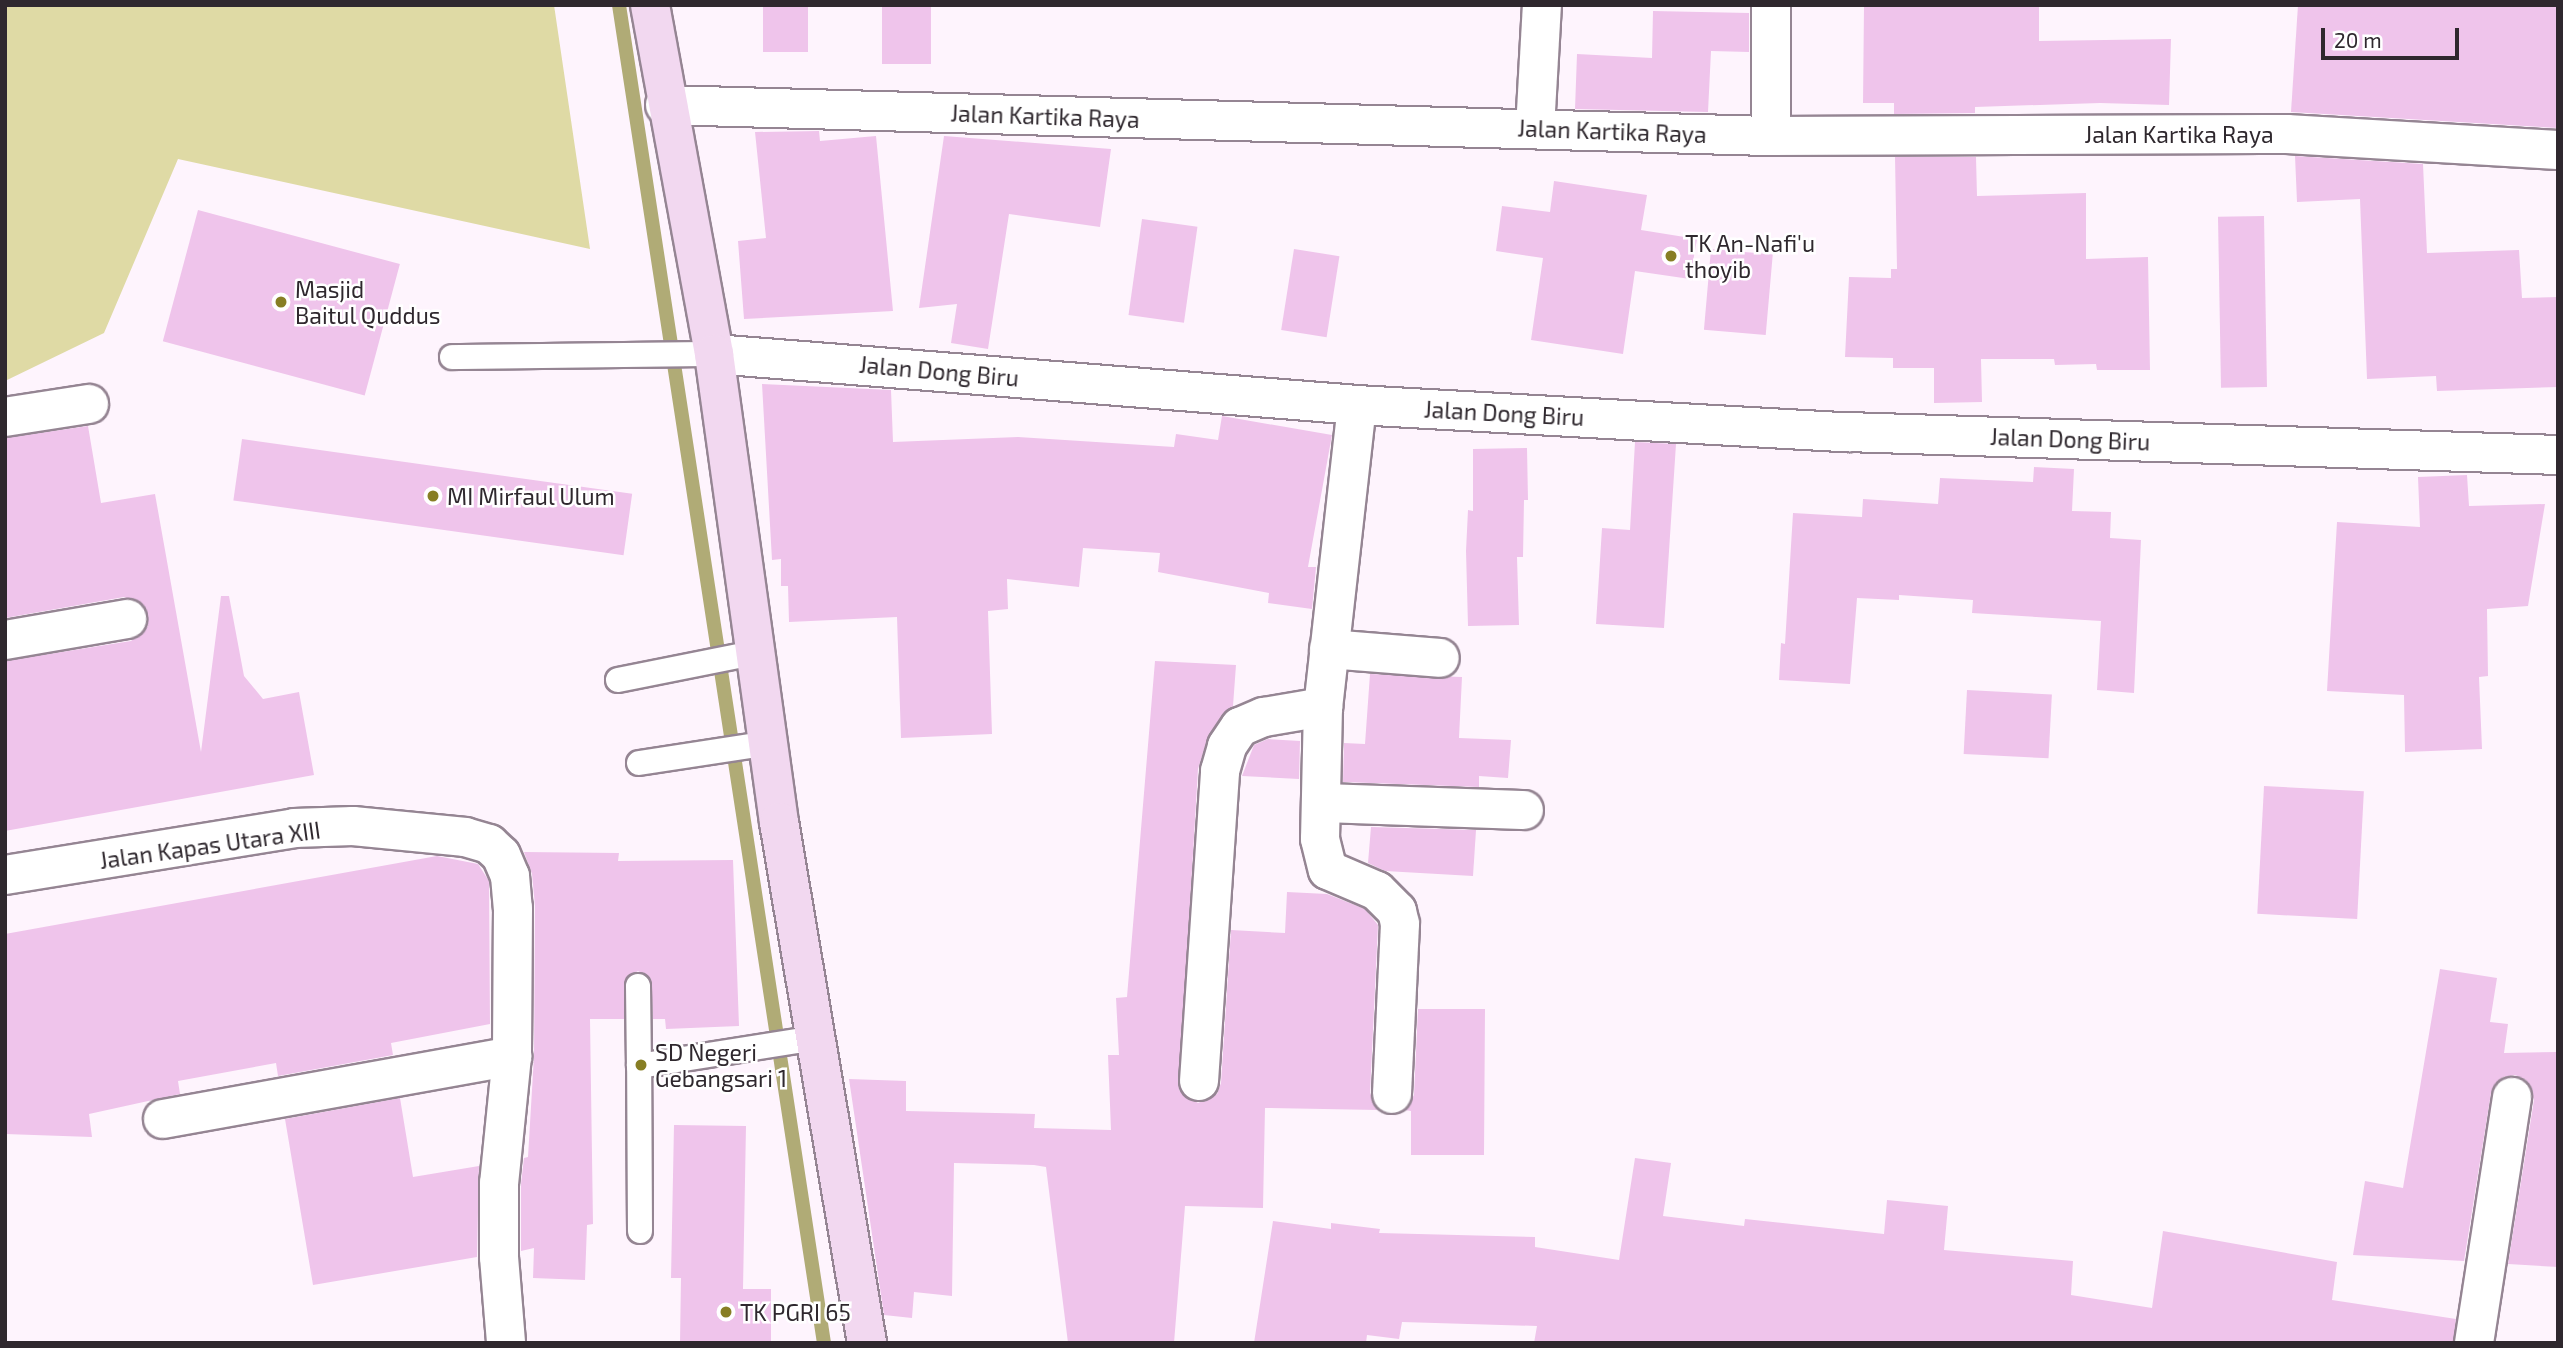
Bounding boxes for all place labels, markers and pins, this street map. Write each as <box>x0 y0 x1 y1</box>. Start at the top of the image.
place label: TK An-Nafi'u thoyib <box>1685 229 1816 283</box>
marker: TK An-Nafi'u thoyib <box>1663 248 1679 264</box>
place label: Masjid Baitul Quddus <box>295 275 441 329</box>
marker: Masjid Baitul Quddus <box>273 294 289 310</box>
place label: MI Mirfaul Ulum <box>447 482 615 510</box>
marker: MI Mirfaul Ulum <box>425 488 441 504</box>
place label: SD Negeri Gebangsari 1 <box>655 1038 787 1092</box>
marker: SD Negeri Gebangsari 1 <box>633 1057 649 1073</box>
place label: TK PGRI 65 <box>740 1298 851 1326</box>
marker: TK PGRI 65 <box>718 1304 734 1320</box>

